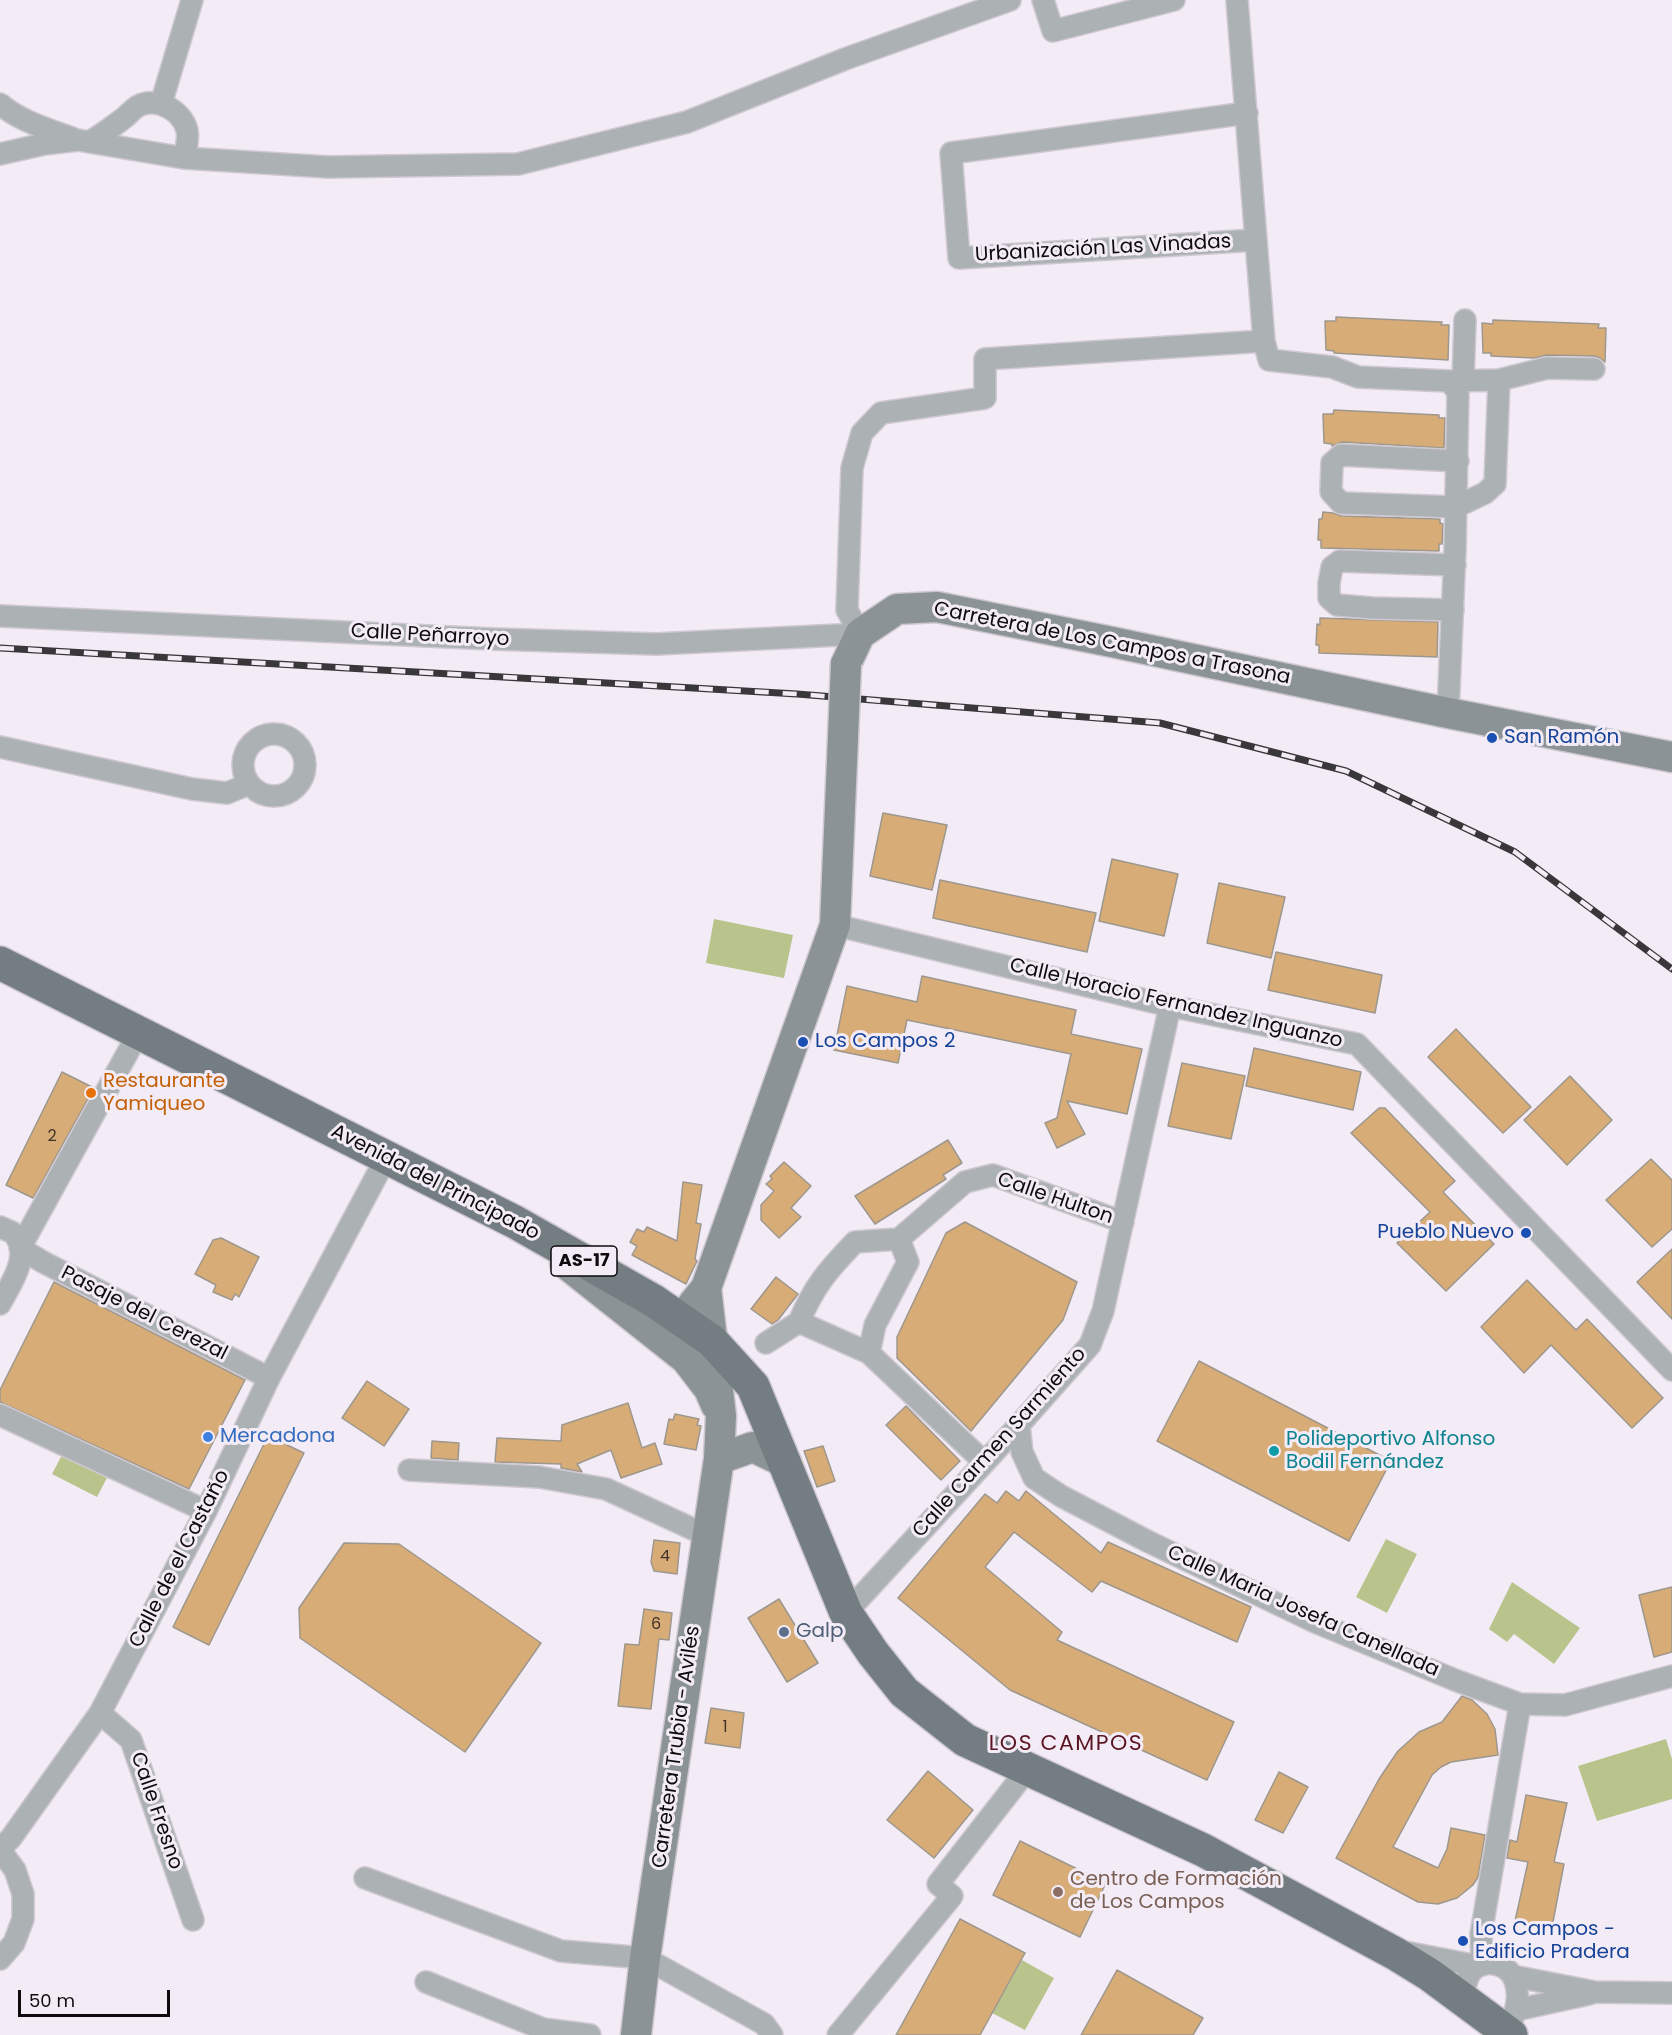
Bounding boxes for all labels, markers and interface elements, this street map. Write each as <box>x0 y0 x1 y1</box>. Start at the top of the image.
street label: Urbanización Las Vinadas <box>974 230 1232 268</box>
street label: Carretera de Los Campos a Trasona <box>932 598 1292 690</box>
street label: Calle Peñarroyo <box>350 620 510 652</box>
place label: San Ramón <box>1504 726 1619 750</box>
marker: San Ramón <box>1485 731 1499 745</box>
street label: Calle Horacio Fernandez Inguanzo <box>1007 954 1345 1054</box>
place label: Los Campos 2 <box>815 1030 955 1054</box>
marker: Los Campos 2 <box>796 1035 810 1049</box>
place label: Restaurante Yamiqueo <box>103 1070 225 1117</box>
marker: Restaurante Yamiqueo <box>84 1086 98 1100</box>
street label: Avenida del Principado <box>327 1120 543 1246</box>
house number: 2 <box>47 1127 57 1147</box>
street label: Calle Hulton <box>994 1168 1116 1230</box>
place label: Pueblo Nuevo <box>1377 1221 1514 1245</box>
marker: Pueblo Nuevo <box>1519 1226 1533 1240</box>
road number: AS-17 <box>551 1246 617 1276</box>
street label: Pasaje del Cerezal <box>57 1262 231 1366</box>
street label: Calle Carmen Sarmiento <box>908 1343 1092 1543</box>
place label: Mercadona <box>220 1425 335 1449</box>
place label: Polideportivo Alfonso Bodil Fernández <box>1286 1428 1495 1475</box>
marker: Mercadona <box>201 1430 215 1444</box>
marker: Polideportivo Alfonso Bodil Fernández <box>1267 1444 1281 1458</box>
street label: Calle de el Castaño <box>125 1466 235 1652</box>
street label: Calle Maria Josefa Canellada <box>1163 1541 1443 1683</box>
house number: 4 <box>660 1547 670 1567</box>
house number: 6 <box>651 1615 661 1635</box>
place label: Galp <box>796 1620 844 1644</box>
street label: Carretera Trubia - Avilés <box>648 1624 706 1870</box>
marker: Galp <box>777 1625 791 1639</box>
house number: 1 <box>722 1718 728 1738</box>
district label: LOS CAMPOS <box>989 1731 1143 1757</box>
street label: Calle Fresno <box>125 1749 187 1873</box>
place label: Centro de Formación de Los Campos <box>1070 1868 1282 1915</box>
marker: Centro de Formación de Los Campos <box>1051 1885 1065 1899</box>
place label: Los Campos - Edificio Pradera <box>1475 1918 1630 1965</box>
marker: Los Campos - Edificio Pradera <box>1456 1934 1470 1948</box>
scale bar <box>21 1978 172 2016</box>
text: 50 m <box>29 1988 75 2013</box>

